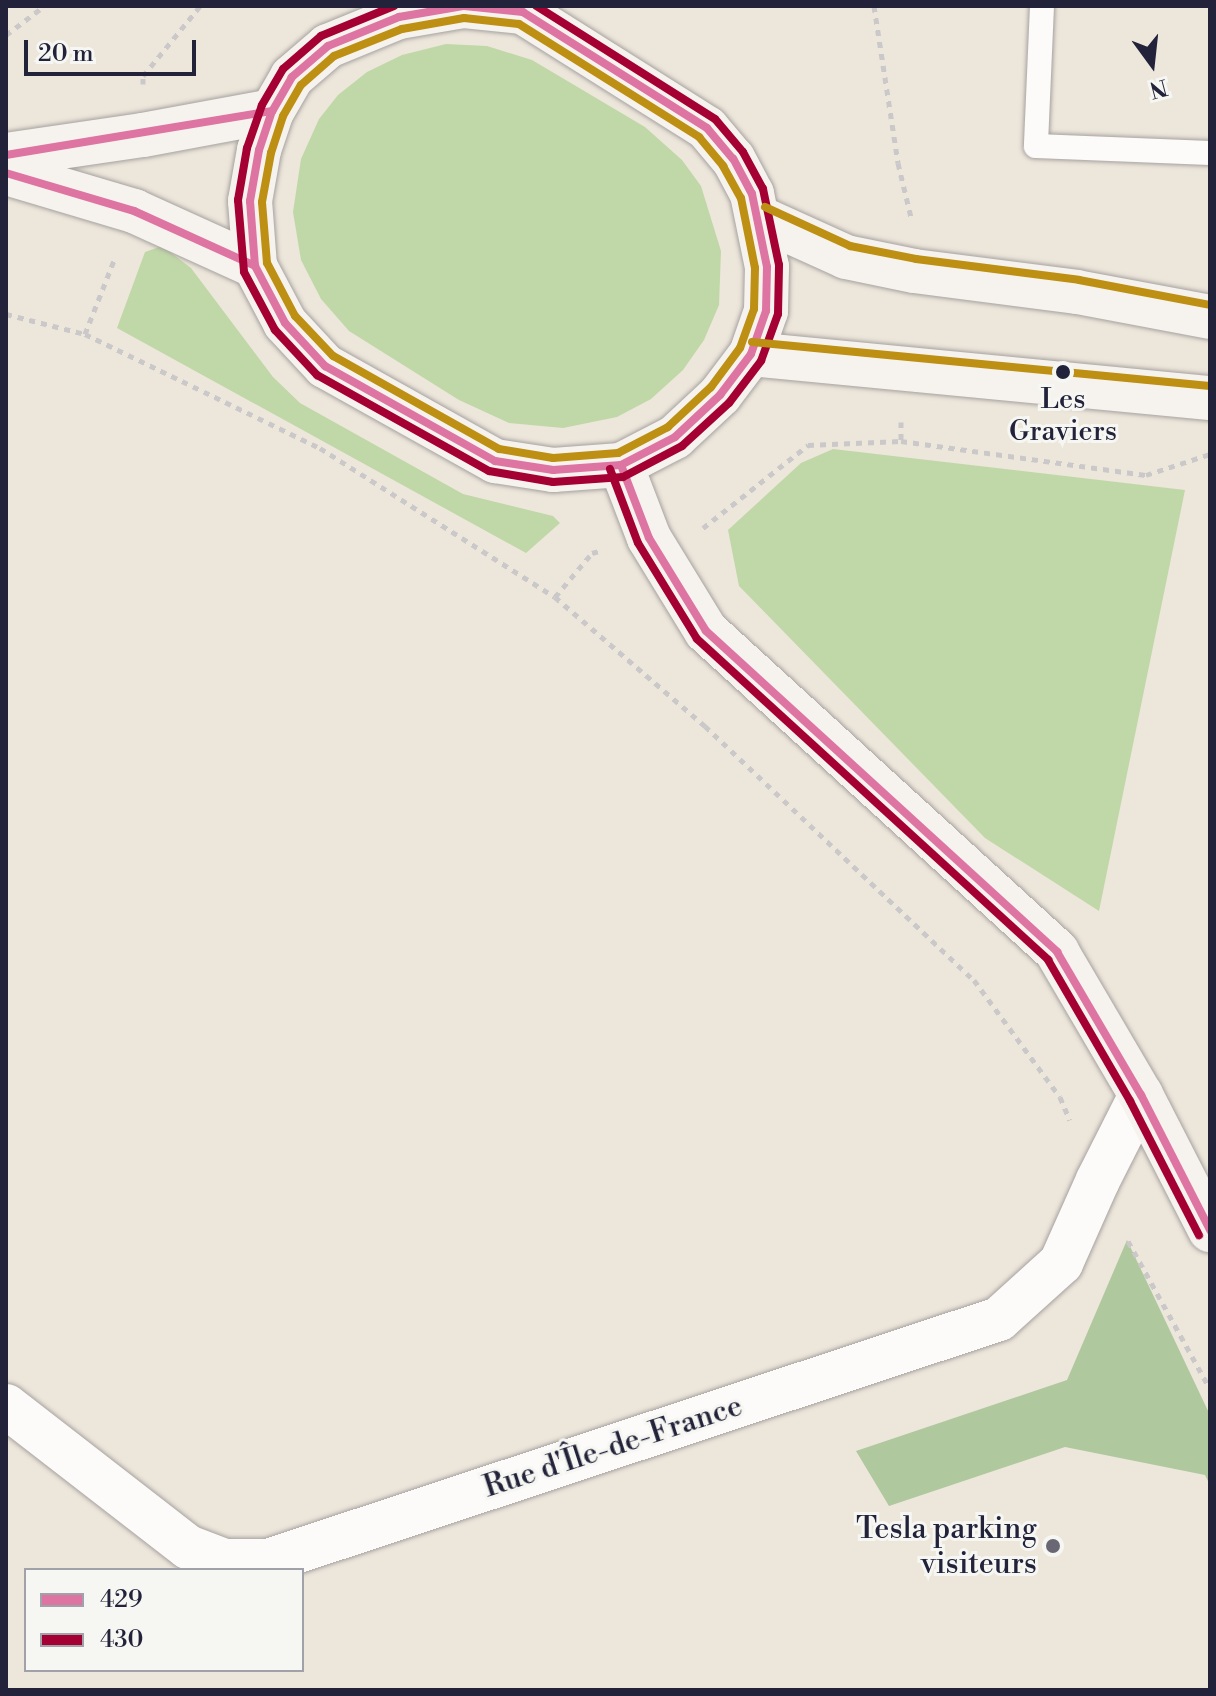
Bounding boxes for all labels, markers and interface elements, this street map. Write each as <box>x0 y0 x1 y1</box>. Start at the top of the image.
scale bar <box>28 24 200 74</box>
north arrow <box>1112 24 1192 104</box>
text: 20 m <box>38 39 94 69</box>
text: N <box>1146 72 1170 103</box>
marker: Les Graviers <box>1055 364 1071 380</box>
place label: Les Graviers <box>1009 383 1117 449</box>
street label: Rue d'Île-de-France <box>479 1388 747 1506</box>
place label: Tesla parking visiteurs <box>856 1511 1037 1582</box>
marker: Tesla parking visiteurs <box>1044 1537 1062 1555</box>
legend <box>24 1568 304 1672</box>
text: 429 <box>100 1585 143 1615</box>
text: 430 <box>100 1625 143 1655</box>

